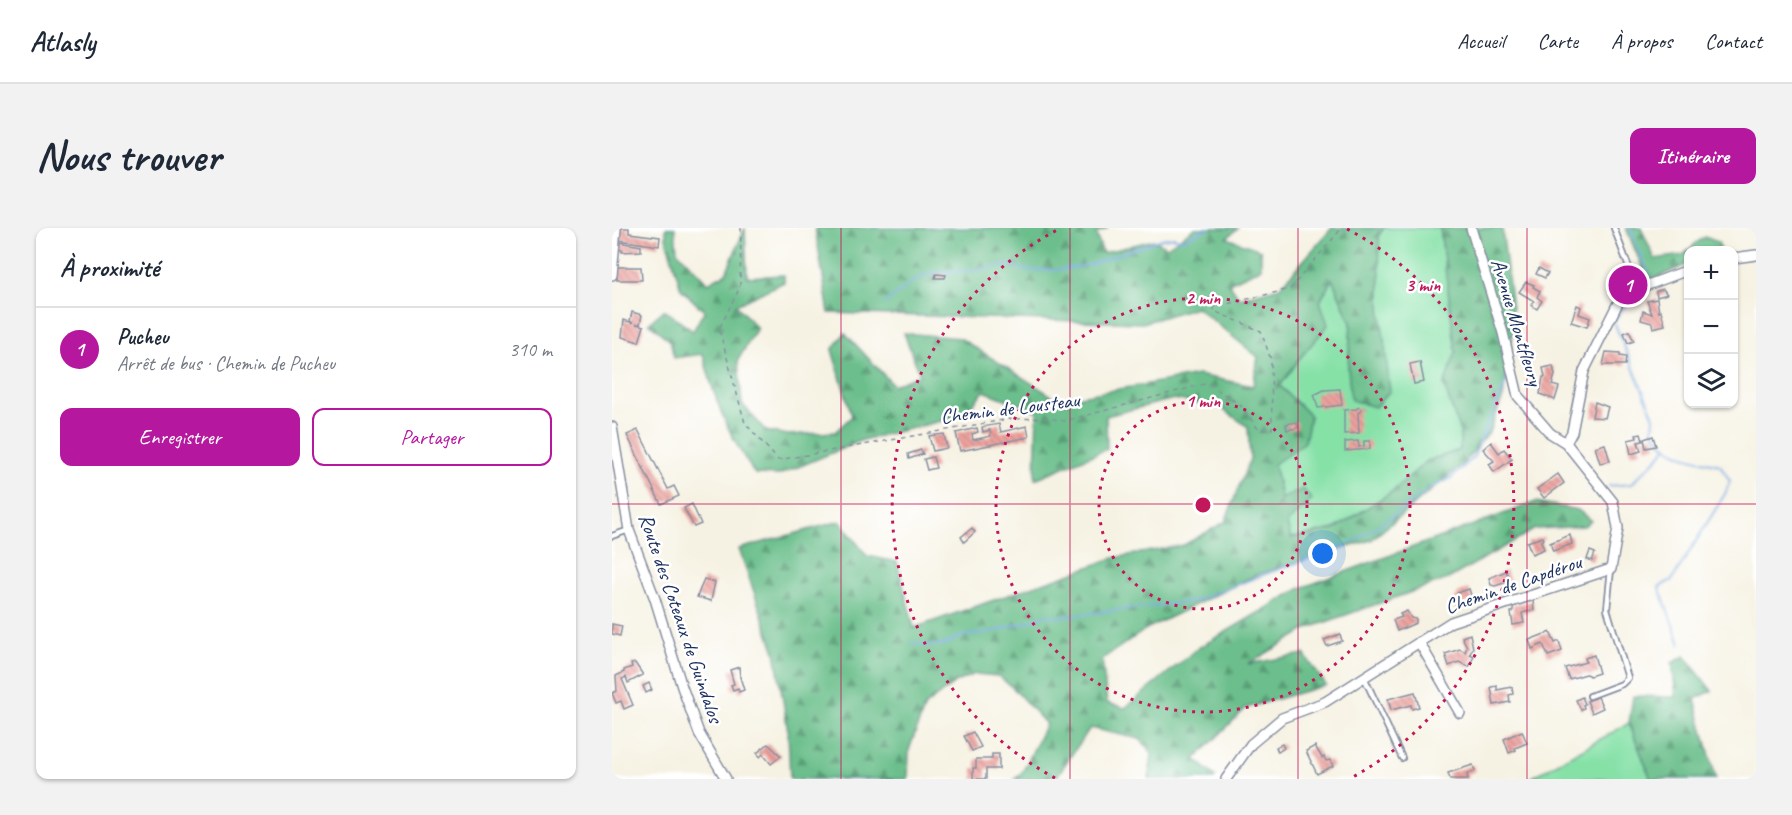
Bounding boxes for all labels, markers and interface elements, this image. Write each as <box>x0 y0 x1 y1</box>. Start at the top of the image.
text: Atlasly <box>30 24 95 59</box>
text: Accueil <box>1457 28 1505 54</box>
text: Carte <box>1538 28 1578 54</box>
text: À propos <box>1611 28 1672 54</box>
text: Contact <box>1705 28 1762 54</box>
button: Itinéraire <box>1630 128 1756 184</box>
text: Nous trouver <box>36 130 220 183</box>
map controls <box>1684 246 1738 408</box>
button: + <box>1684 246 1738 300</box>
text: À proximité <box>60 251 159 284</box>
street label: Avenue Montfleury <box>1485 255 1549 390</box>
pin: 1 <box>1608 262 1648 308</box>
text: 3 min <box>1406 274 1441 296</box>
text: 2 min <box>1186 287 1221 309</box>
button: − <box>1684 300 1738 354</box>
text: Pucheu <box>117 323 168 351</box>
text: 1 <box>75 337 84 362</box>
text: 310 m <box>509 337 552 362</box>
text: Arrêt de bus · Chemin de Pucheu <box>117 351 335 376</box>
button: layers <box>1684 354 1738 408</box>
street label: Chemin de Lousteau <box>939 386 1082 429</box>
text: 1 min <box>1186 390 1221 412</box>
button: Enregistrer <box>60 408 300 466</box>
button: Partager <box>312 408 552 466</box>
centre of rings <box>1193 495 1213 515</box>
street label: Route des Coteaux de Guindalos <box>633 510 730 728</box>
your location <box>1308 539 1337 568</box>
street label: Chemin de Capdérou <box>1441 548 1586 620</box>

